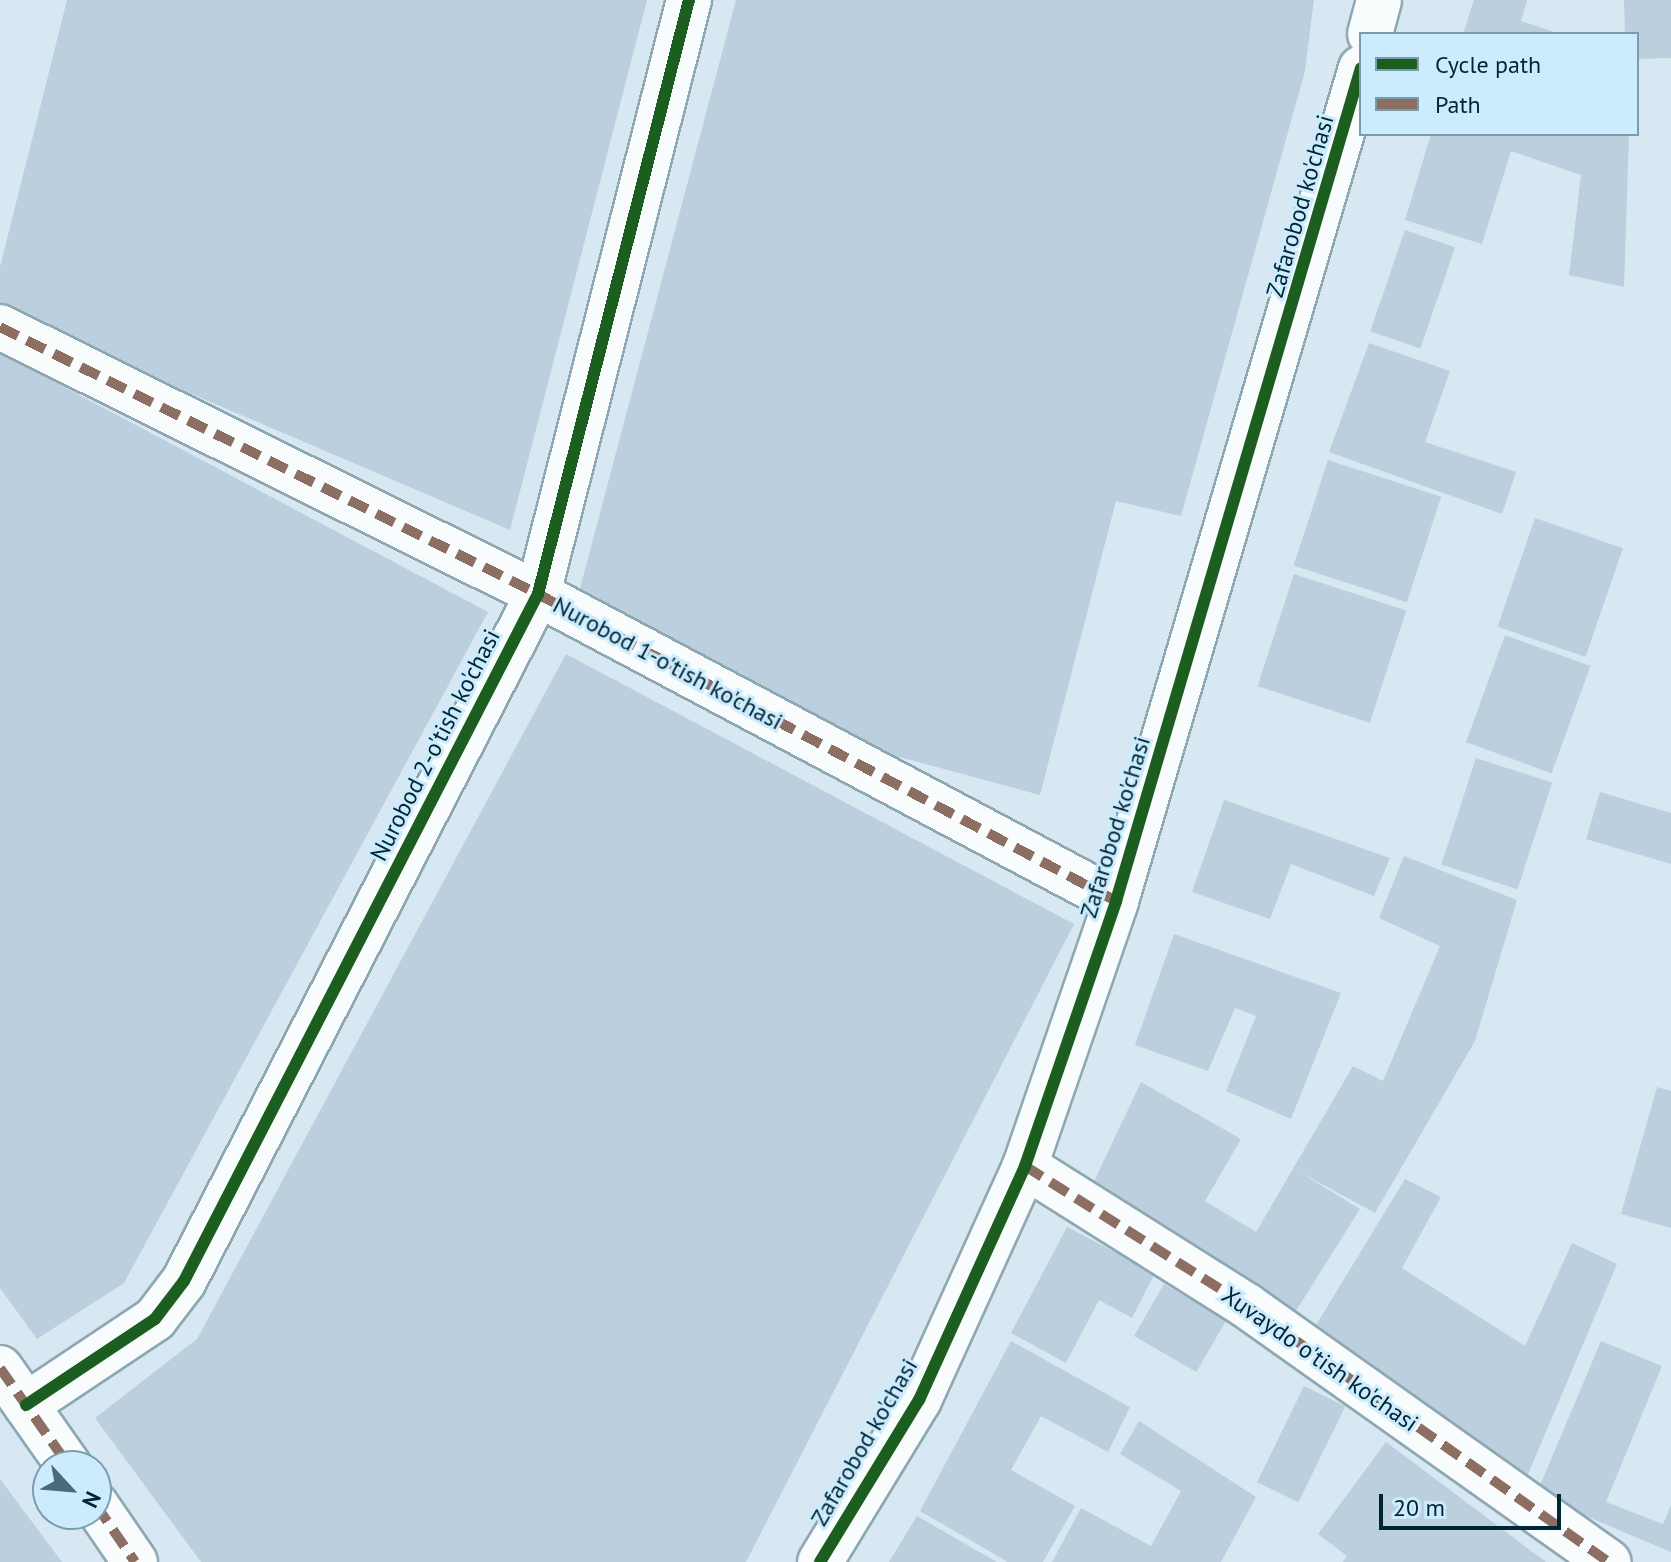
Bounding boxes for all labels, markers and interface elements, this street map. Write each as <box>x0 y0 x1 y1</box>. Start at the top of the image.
legend <box>1359 32 1639 136</box>
text: Cycle path <box>1435 49 1541 80</box>
text: Path <box>1435 89 1481 120</box>
street label: Zafarobod ko'chasi <box>1260 112 1340 300</box>
street label: Nurobod 1-o'tish ko'chasi <box>548 590 788 736</box>
street label: Nurobod 2-o'tish ko'chasi <box>364 624 506 866</box>
street label: Zafarobod ko'chasi <box>1074 733 1156 921</box>
street label: Xuvaydo o'tish ko'chasi <box>1216 1280 1424 1438</box>
street label: Zafarobod ko'chasi <box>804 1353 924 1531</box>
north arrow <box>32 1450 112 1530</box>
scale bar <box>1383 1478 1565 1528</box>
text: N <box>76 1487 108 1512</box>
text: 20 m <box>1393 1492 1445 1523</box>

